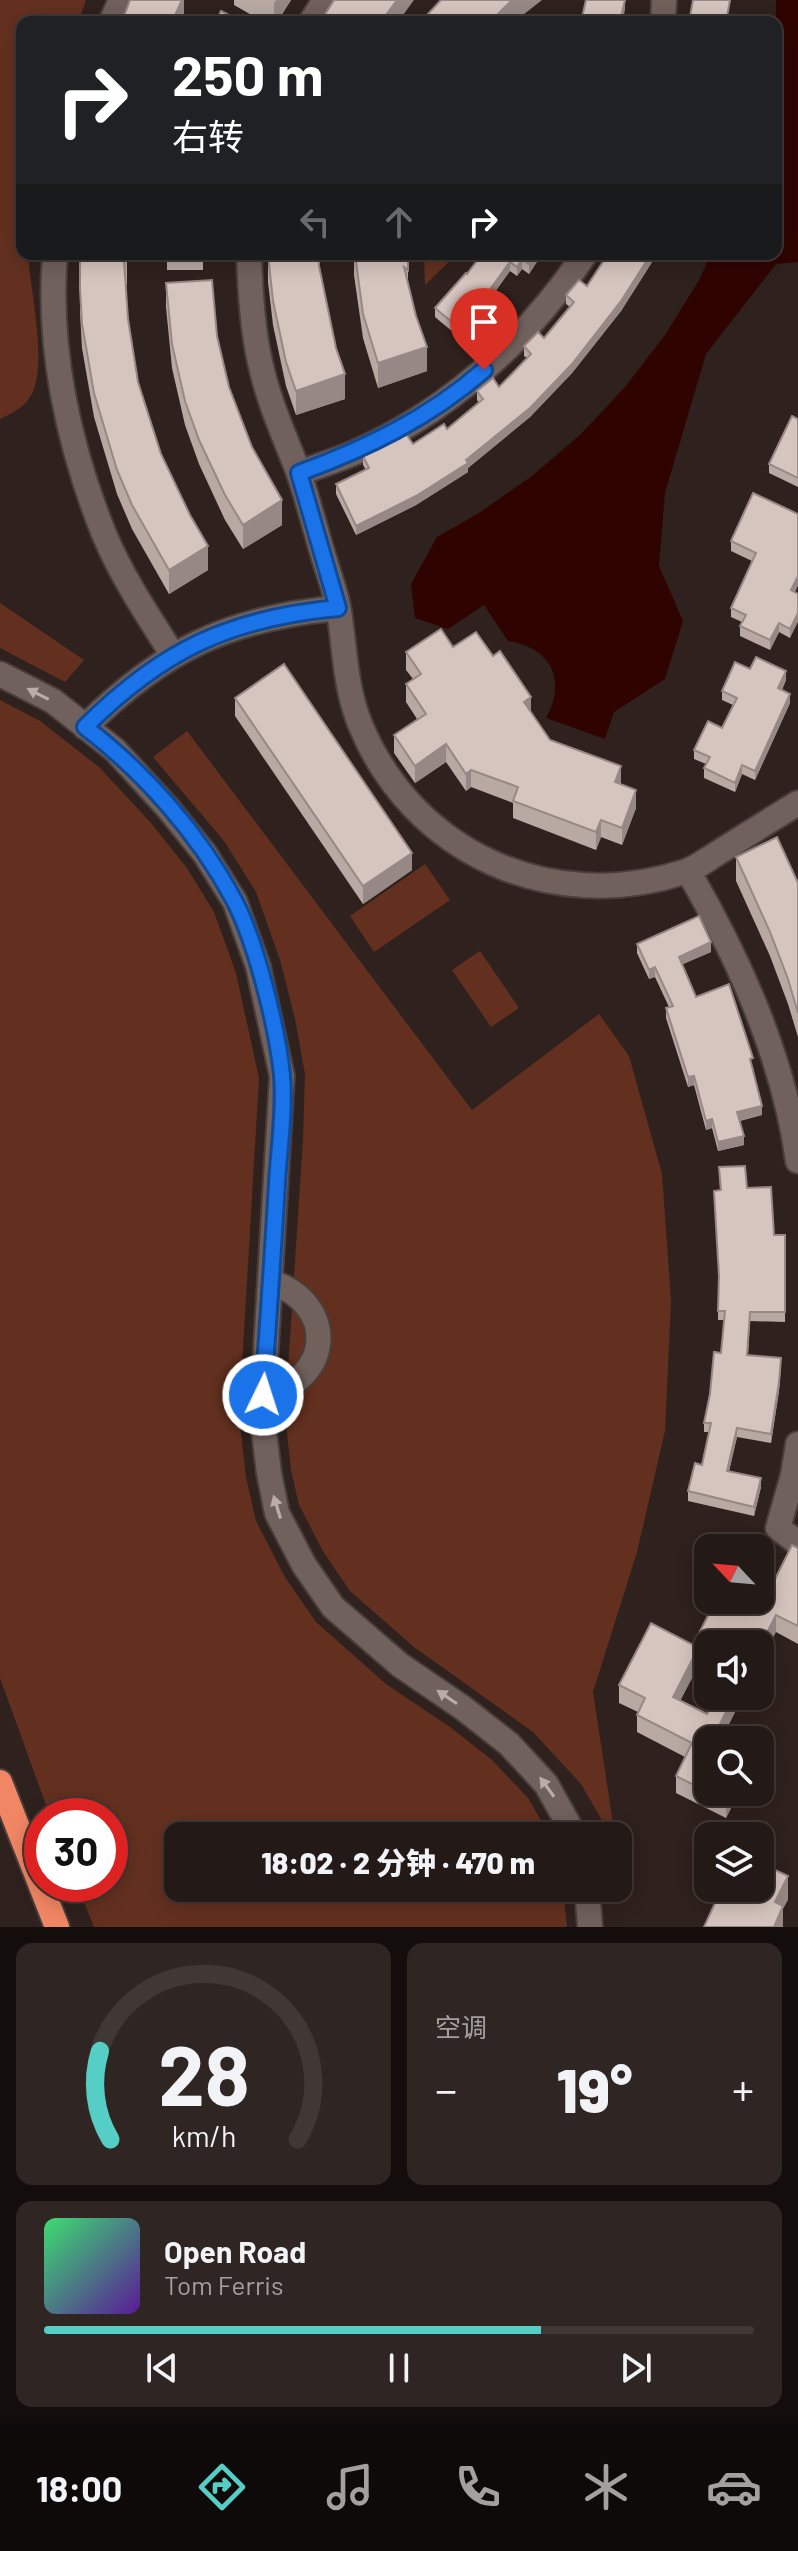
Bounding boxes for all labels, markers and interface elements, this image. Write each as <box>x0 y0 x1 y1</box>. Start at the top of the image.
text: 250 m <box>172 40 323 107</box>
icon: right <box>40 48 144 152</box>
text: 右转 <box>172 114 244 157</box>
icon: left <box>293 200 337 244</box>
icon: ahead <box>377 200 421 244</box>
icon: right <box>461 200 505 244</box>
pin <box>450 288 518 370</box>
icon: arrive <box>462 300 506 344</box>
one-way arrow <box>27 687 50 700</box>
position arrow <box>221 1353 305 1437</box>
one-way arrow <box>270 1495 283 1519</box>
north arrow <box>694 1534 774 1614</box>
map controls <box>694 1534 774 1902</box>
button: sound <box>694 1630 774 1710</box>
one-way arrow <box>436 1690 457 1705</box>
button: search <box>694 1726 774 1806</box>
one-way arrow <box>539 1776 555 1798</box>
speed limit sign: 30 <box>24 1798 128 1902</box>
button: layers <box>694 1822 774 1902</box>
text: 18:02 · 2 分钟 · 470 m <box>261 1844 535 1880</box>
text: 空调 <box>435 2011 487 2042</box>
text: 28 <box>158 2023 249 2123</box>
text: 19° <box>557 2053 632 2125</box>
text: − <box>435 2062 457 2115</box>
text: + <box>732 2062 754 2115</box>
text: km/h <box>171 2118 236 2153</box>
text: Open Road <box>164 2233 306 2269</box>
text: Tom Ferris <box>164 2269 284 2300</box>
icon: previous <box>140 2346 184 2390</box>
icon: pause <box>377 2346 421 2390</box>
icon: next <box>614 2346 658 2390</box>
icon: directions <box>194 2459 250 2515</box>
icon: music <box>322 2459 378 2515</box>
icon: phone <box>450 2459 506 2515</box>
icon: climate <box>578 2459 634 2515</box>
icon: car <box>706 2459 762 2515</box>
text: 18:00 <box>36 2466 122 2509</box>

